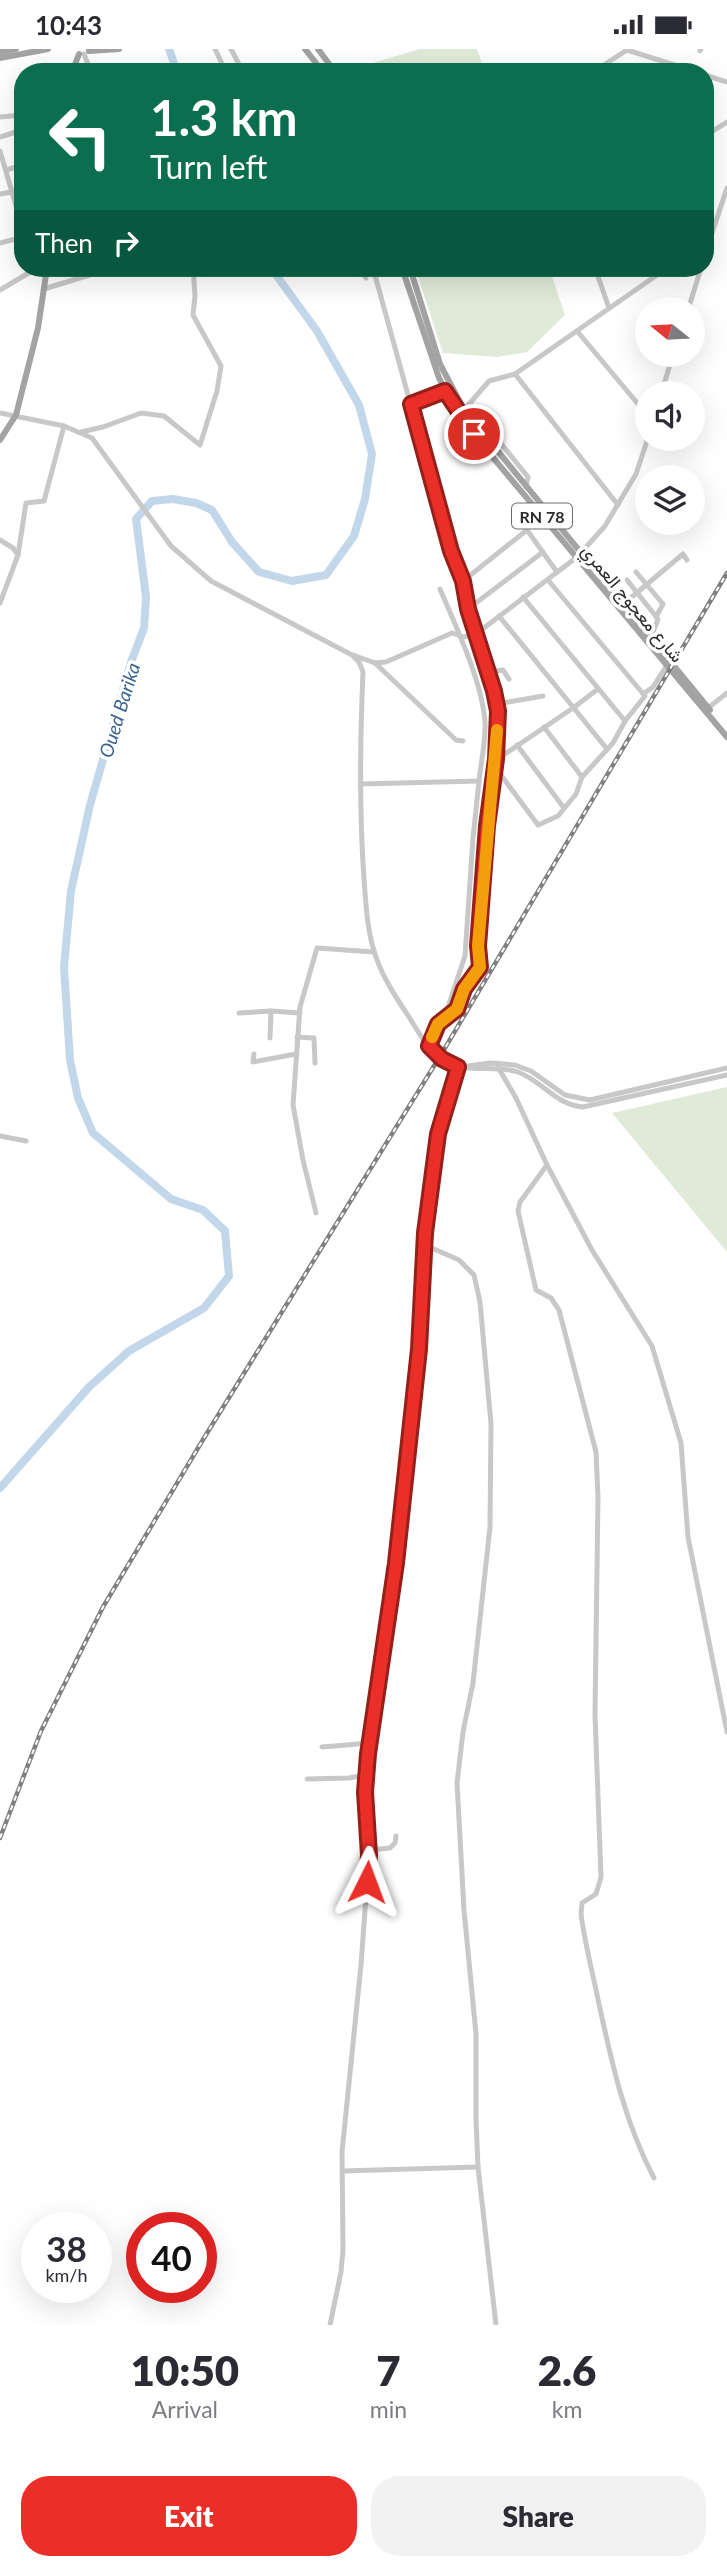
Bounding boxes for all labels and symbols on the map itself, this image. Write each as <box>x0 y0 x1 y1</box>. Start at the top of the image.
north arrow <box>635 297 705 367</box>
pin <box>444 404 504 464</box>
road number: RN 78 <box>512 503 572 529</box>
street label: شارع معجوج العمري <box>573 540 689 670</box>
water label: Oued Barika <box>94 660 144 760</box>
position arrow <box>330 1845 404 1919</box>
speed limit sign: 40 <box>126 2212 217 2303</box>

